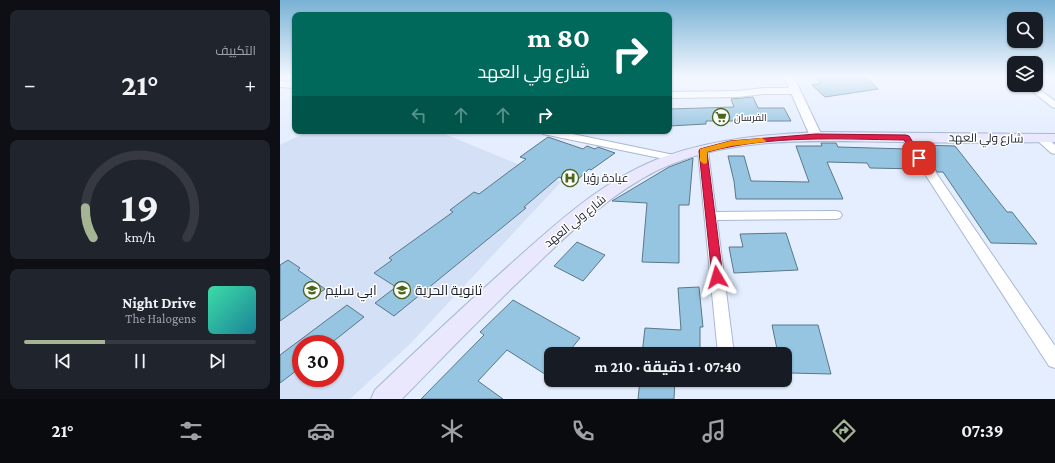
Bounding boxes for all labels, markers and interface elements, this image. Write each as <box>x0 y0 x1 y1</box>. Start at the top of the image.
map controls <box>1007 12 1043 92</box>
button: search <box>1007 12 1043 48</box>
text: 80 m <box>528 22 590 53</box>
icon: right <box>604 28 656 80</box>
text: التكييف <box>215 43 256 58</box>
button: layers <box>1007 56 1043 92</box>
text: شارع ولي العهد <box>477 62 590 82</box>
text: 21° <box>121 68 159 101</box>
text: − <box>24 72 36 97</box>
text: + <box>244 72 256 97</box>
icon: left <box>408 104 430 126</box>
icon: ahead <box>450 104 472 126</box>
icon: ahead <box>492 104 514 126</box>
icon: right <box>534 104 556 126</box>
supermarket icon: الفرسان <box>711 107 731 127</box>
place label: الفرسان <box>734 112 767 124</box>
street label: شارع ولي العهد <box>948 130 1024 149</box>
pin <box>902 141 936 175</box>
icon: arrive <box>908 147 930 169</box>
hospital icon: عيادة رؤيا <box>560 168 580 188</box>
place label: عيادة رؤيا <box>583 171 629 185</box>
text: 19 <box>121 183 159 229</box>
street label: شارع ولي العهد <box>541 192 611 252</box>
text: km/h <box>125 228 156 244</box>
position arrow <box>696 256 738 298</box>
school or university icon: ابي سليم <box>302 280 322 300</box>
school or university icon: ثانوية الحرية <box>392 280 412 300</box>
place label: ابي سليم <box>325 282 377 302</box>
place label: ثانوية الحرية <box>415 282 483 298</box>
text: Night Drive <box>122 295 196 311</box>
text: The Halogens <box>125 311 196 326</box>
speed limit sign: 30 <box>292 335 344 387</box>
icon: previous <box>52 350 74 372</box>
icon: pause <box>129 350 151 372</box>
icon: next <box>206 350 228 372</box>
text: 07:40 · 1 دقيقة · 210 m <box>595 359 741 375</box>
icon: filters <box>177 417 205 445</box>
icon: car <box>307 417 335 445</box>
icon: climate <box>438 417 466 445</box>
icon: phone <box>569 417 597 445</box>
icon: music <box>700 417 728 445</box>
icon: directions <box>830 417 858 445</box>
text: 21° <box>51 421 74 441</box>
text: 07:39 <box>961 421 1004 441</box>

